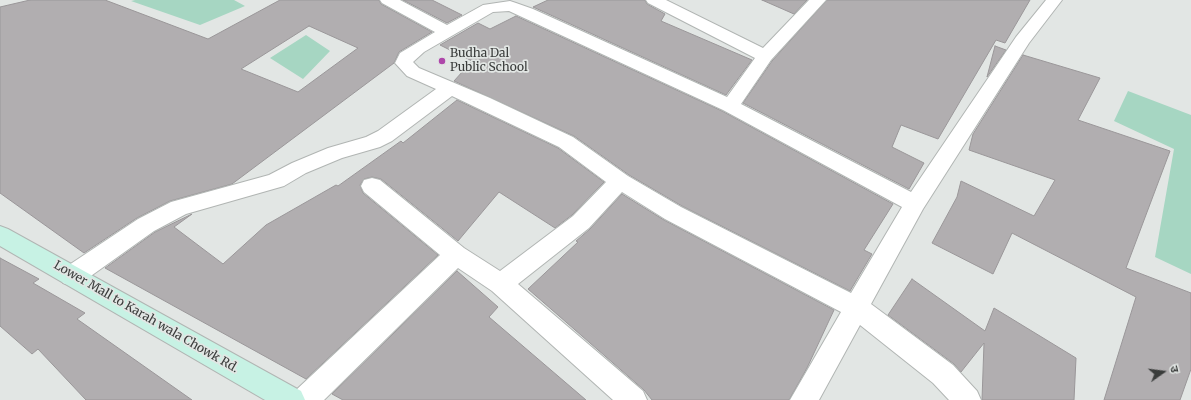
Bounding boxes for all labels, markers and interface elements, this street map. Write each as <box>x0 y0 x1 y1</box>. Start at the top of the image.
place label: Budha Dal Public School <box>450 47 528 75</box>
marker: Budha Dal Public School <box>437 56 447 66</box>
street label: Lower Mall to Karah wala Chowk Rd. <box>51 258 241 376</box>
north arrow <box>1143 352 1183 392</box>
text: उ <box>1167 364 1182 374</box>

